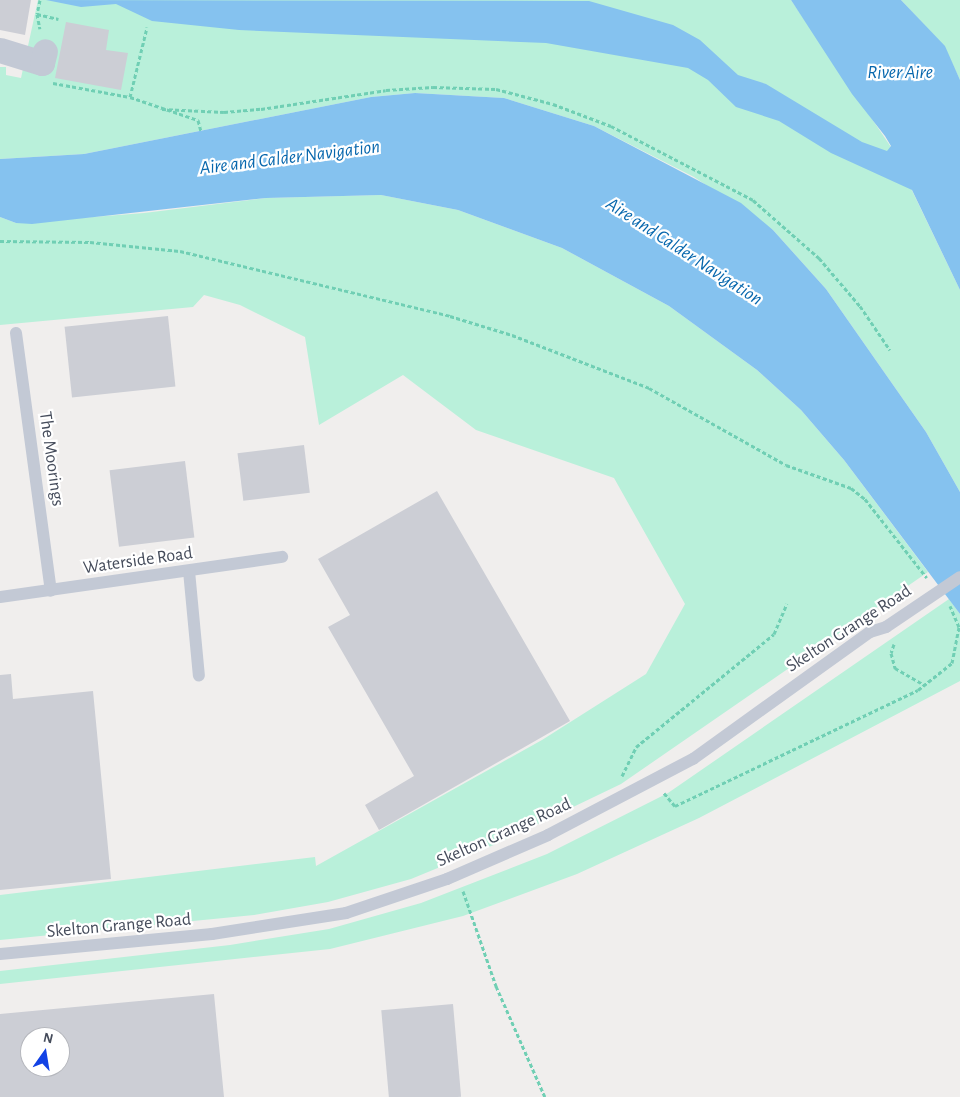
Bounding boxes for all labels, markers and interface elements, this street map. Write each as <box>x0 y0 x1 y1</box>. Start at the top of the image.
water label: River Aire <box>867 62 933 84</box>
water label: Aire and Calder Navigation <box>199 136 381 180</box>
water label: Aire and Calder Navigation <box>602 193 766 311</box>
street label: The Moorings <box>34 410 68 508</box>
street label: Waterside Road <box>82 543 194 579</box>
street label: Skelton Grange Road <box>782 581 916 677</box>
street label: Skelton Grange Road <box>434 794 574 872</box>
street label: Skelton Grange Road <box>46 909 192 943</box>
north arrow <box>20 1027 70 1077</box>
text: N <box>42 1030 54 1046</box>

